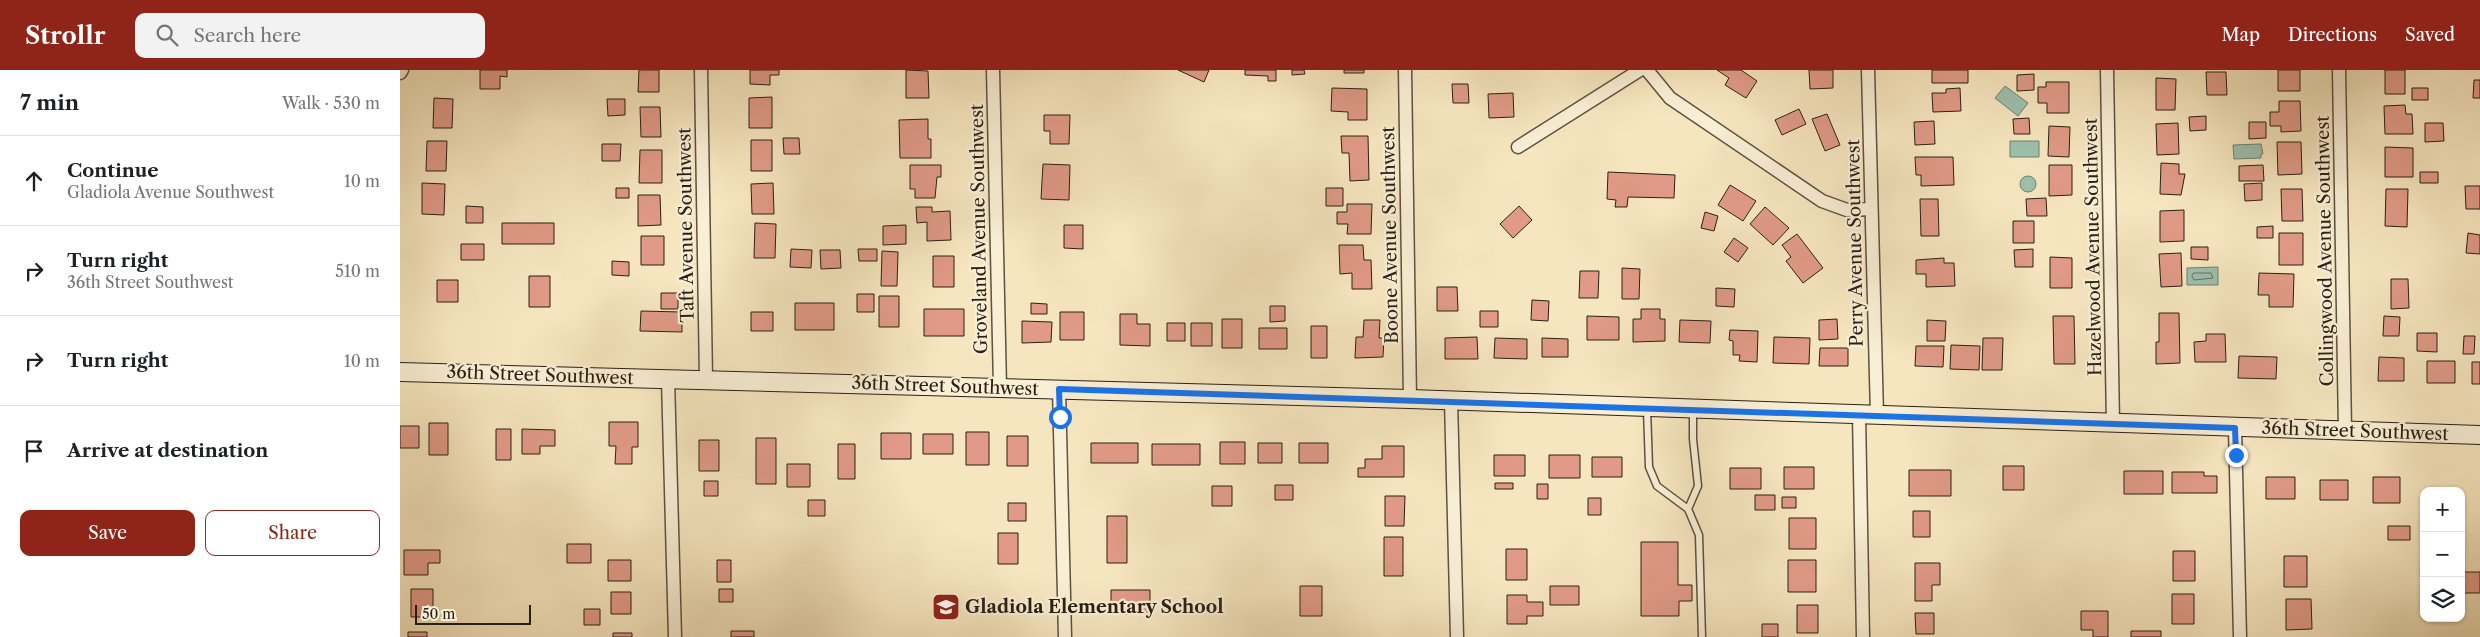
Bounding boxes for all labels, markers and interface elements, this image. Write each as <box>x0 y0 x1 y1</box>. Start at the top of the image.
search box <box>135 13 485 58</box>
text: Strollr <box>25 21 105 50</box>
icon: search <box>153 21 181 49</box>
text: Search here <box>193 24 301 47</box>
text: Map <box>2221 24 2260 46</box>
text: Directions <box>2288 24 2377 46</box>
text: Saved <box>2405 24 2455 46</box>
text: 7 min <box>20 90 79 115</box>
text: Walk · 530 m <box>282 93 380 113</box>
street label: Groveland Avenue Southwest <box>966 103 992 354</box>
street label: Collingwood Avenue Southwest <box>2312 115 2338 387</box>
street label: Hazelwood Avenue Southwest <box>2080 117 2106 376</box>
street label: Boone Avenue Southwest <box>1377 125 1403 344</box>
street label: Taft Avenue Southwest <box>673 127 699 323</box>
street label: Perry Avenue Southwest <box>1842 138 1868 347</box>
text: Continue <box>67 159 159 182</box>
icon: ahead <box>20 167 48 195</box>
text: 10 m <box>344 171 380 191</box>
text: Gladiola Avenue Southwest <box>67 182 274 202</box>
text: Turn right <box>67 249 168 272</box>
icon: right <box>20 257 48 285</box>
text: 510 m <box>335 261 380 281</box>
text: 36th Street Southwest <box>67 272 234 292</box>
icon: right <box>20 347 48 375</box>
text: Turn right <box>67 349 168 372</box>
text: 10 m <box>344 351 380 371</box>
street label: 36th Street Southwest <box>446 361 635 389</box>
street label: 36th Street Southwest <box>851 372 1040 400</box>
route start <box>1049 406 1072 429</box>
street label: 36th Street Southwest <box>2261 417 2450 445</box>
icon: arrive <box>20 437 48 465</box>
text: Arrive at destination <box>67 439 268 462</box>
route end <box>2225 444 2248 467</box>
map controls <box>2420 487 2465 622</box>
button: + <box>2420 487 2465 532</box>
button: Save <box>20 510 195 556</box>
button: Share <box>205 510 380 556</box>
button: − <box>2420 532 2465 577</box>
button: layers <box>2420 577 2465 622</box>
school or university icon: Gladiola Elementary School <box>931 592 961 622</box>
place label: Gladiola Elementary School <box>965 596 1224 618</box>
scale bar <box>415 602 531 625</box>
text: 50 m <box>422 605 455 623</box>

